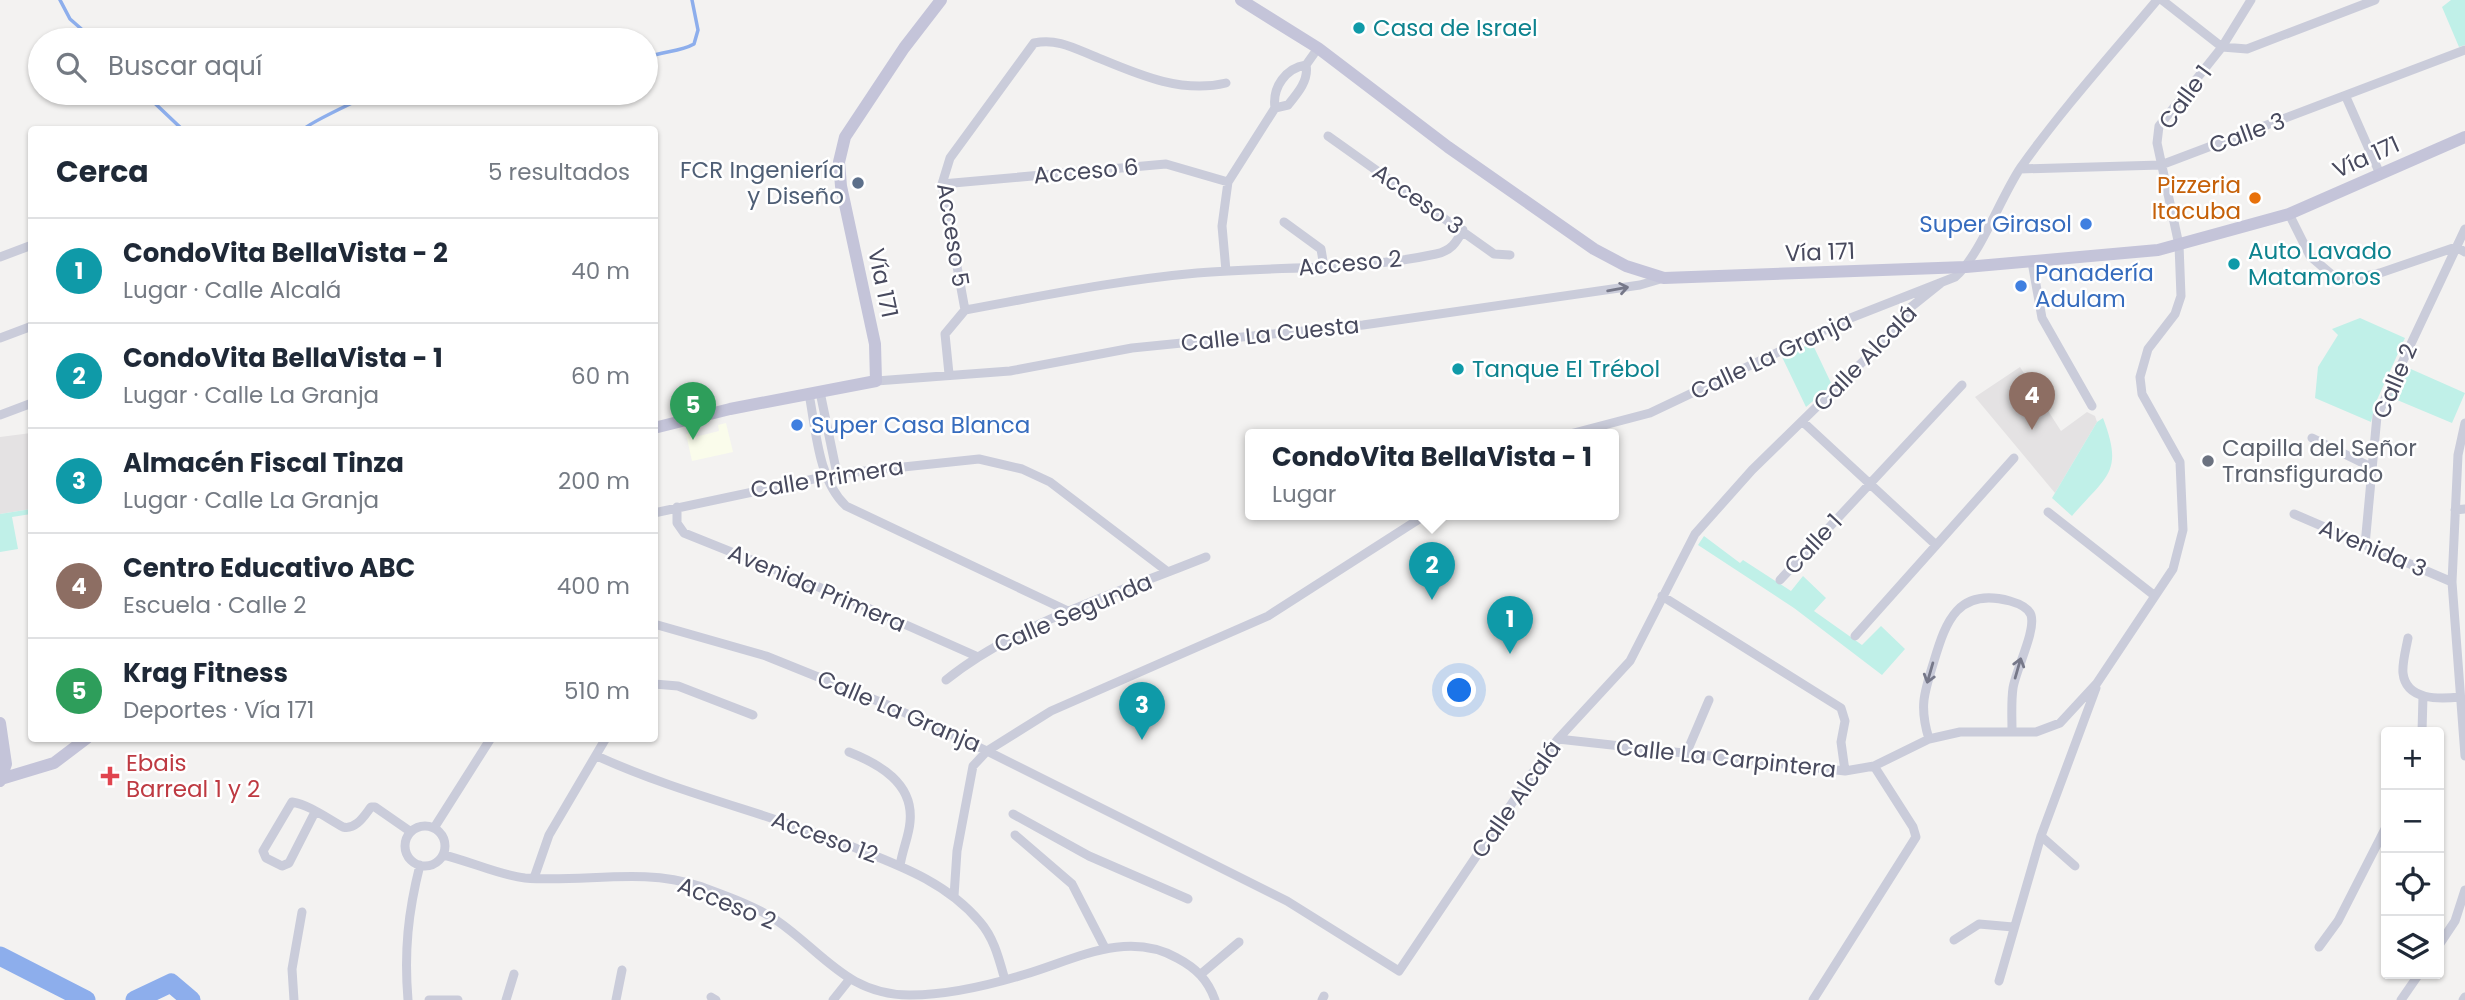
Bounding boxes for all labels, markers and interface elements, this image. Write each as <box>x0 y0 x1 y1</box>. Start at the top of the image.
place label: Casa de Israel <box>1373 12 1538 44</box>
marker: Casa de Israel <box>1351 20 1367 36</box>
search box <box>28 28 658 105</box>
icon: search <box>52 48 90 86</box>
text: Buscar aquí <box>108 48 262 84</box>
street label: Calle 1 <box>2151 58 2219 136</box>
street label: Calle 3 <box>2205 105 2289 161</box>
street label: Vía 171 <box>2327 128 2405 186</box>
text: Cerca <box>56 150 149 193</box>
street label: Acceso 6 <box>1032 150 1140 192</box>
place label: FCR Ingeniería y Diseño <box>680 154 844 212</box>
text: 5 resultados <box>488 156 630 188</box>
street label: Acceso 3 <box>1366 156 1470 242</box>
place label: Pizzeria Itacuba <box>2152 169 2241 227</box>
marker: FCR Ingeniería y Diseño <box>850 175 866 191</box>
street label: Acceso 5 <box>929 181 977 289</box>
marker: Pizzeria Itacuba <box>2247 190 2263 206</box>
place label: Super Girasol <box>1919 208 2072 240</box>
marker: Super Girasol <box>2078 216 2094 232</box>
text: CondoVita BellaVista - 2 <box>123 235 448 271</box>
street label: Vía 171 <box>1784 235 1856 269</box>
place label: Auto Lavado Matamoros <box>2248 235 2392 293</box>
street label: Acceso 2 <box>1297 243 1403 283</box>
street label: Vía 171 <box>860 245 906 321</box>
text: 1 <box>75 255 83 287</box>
text: 40 m <box>571 255 630 287</box>
marker: Auto Lavado Matamoros <box>2226 256 2242 272</box>
place label: Panadería Adulam <box>2035 257 2154 315</box>
text: Lugar · Calle Alcalá <box>123 274 341 306</box>
marker: Panadería Adulam <box>2013 278 2029 294</box>
one-way arrow <box>1606 282 1629 295</box>
street label: Calle Alcalá <box>1806 298 1924 418</box>
street label: Calle La Granja <box>1685 305 1857 407</box>
street label: Calle La Cuesta <box>1179 309 1361 359</box>
street label: Calle 2 <box>2365 339 2425 423</box>
text: CondoVita BellaVista - 1 <box>123 340 443 376</box>
place label: Tanque El Trébol <box>1472 353 1660 385</box>
text: 2 <box>72 360 86 392</box>
text: 60 m <box>571 360 630 392</box>
marker: Tanque El Trébol <box>1450 361 1466 377</box>
pin: 4 <box>2009 372 2055 430</box>
text: Lugar · Calle La Granja <box>123 379 379 411</box>
pin: 5 <box>670 382 716 440</box>
place label: Super Casa Blanca <box>811 409 1030 441</box>
marker: Super Casa Blanca <box>789 417 805 433</box>
popup <box>1245 429 1619 520</box>
place label: Capilla del Señor Transfigurado <box>2222 432 2417 490</box>
text: CondoVita BellaVista - 1 <box>1272 439 1592 475</box>
text: Almacén Fiscal Tinza <box>123 445 404 481</box>
street label: Calle Primera <box>748 450 906 506</box>
marker: Capilla del Señor Transfigurado <box>2200 453 2216 469</box>
text: 3 <box>72 465 86 497</box>
text: 200 m <box>558 465 630 497</box>
text: Lugar <box>1272 478 1336 510</box>
text: Lugar · Calle La Granja <box>123 484 379 516</box>
street label: Calle 1 <box>1777 507 1849 581</box>
street label: Avenida 3 <box>2314 511 2432 585</box>
street label: Avenida Primera <box>723 536 911 640</box>
pin: 2 <box>1409 542 1455 600</box>
text: Centro Educativo ABC <box>123 550 415 586</box>
street label: Calle Segunda <box>989 565 1157 661</box>
text: 4 <box>71 570 87 602</box>
text: 400 m <box>557 570 630 602</box>
text: Escuela · Calle 2 <box>123 589 306 621</box>
pin: 1 <box>1487 596 1533 654</box>
text: Krag Fitness <box>123 655 288 691</box>
one-way arrow <box>2013 658 2026 680</box>
street label: Calle La Granja <box>812 662 986 760</box>
one-way arrow <box>1923 662 1936 684</box>
your location <box>1442 673 1476 707</box>
text: 5 <box>72 675 86 707</box>
text: 510 m <box>564 675 630 707</box>
pin: 3 <box>1119 682 1165 740</box>
text: Deportes · Vía 171 <box>123 694 314 726</box>
map controls <box>2381 727 2444 979</box>
button: + <box>2381 727 2444 790</box>
street label: Calle La Carpintera <box>1614 731 1838 785</box>
street label: Calle Alcalá <box>1464 734 1568 864</box>
place label: Ebais Barreal 1 y 2 <box>126 747 260 805</box>
marker: Ebais Barreal 1 y 2 <box>100 766 120 786</box>
button: − <box>2381 790 2444 853</box>
street label: Acceso 12 <box>767 803 883 871</box>
button: locate <box>2381 853 2444 916</box>
street label: Acceso 2 <box>673 869 781 937</box>
button: layers <box>2381 916 2444 979</box>

